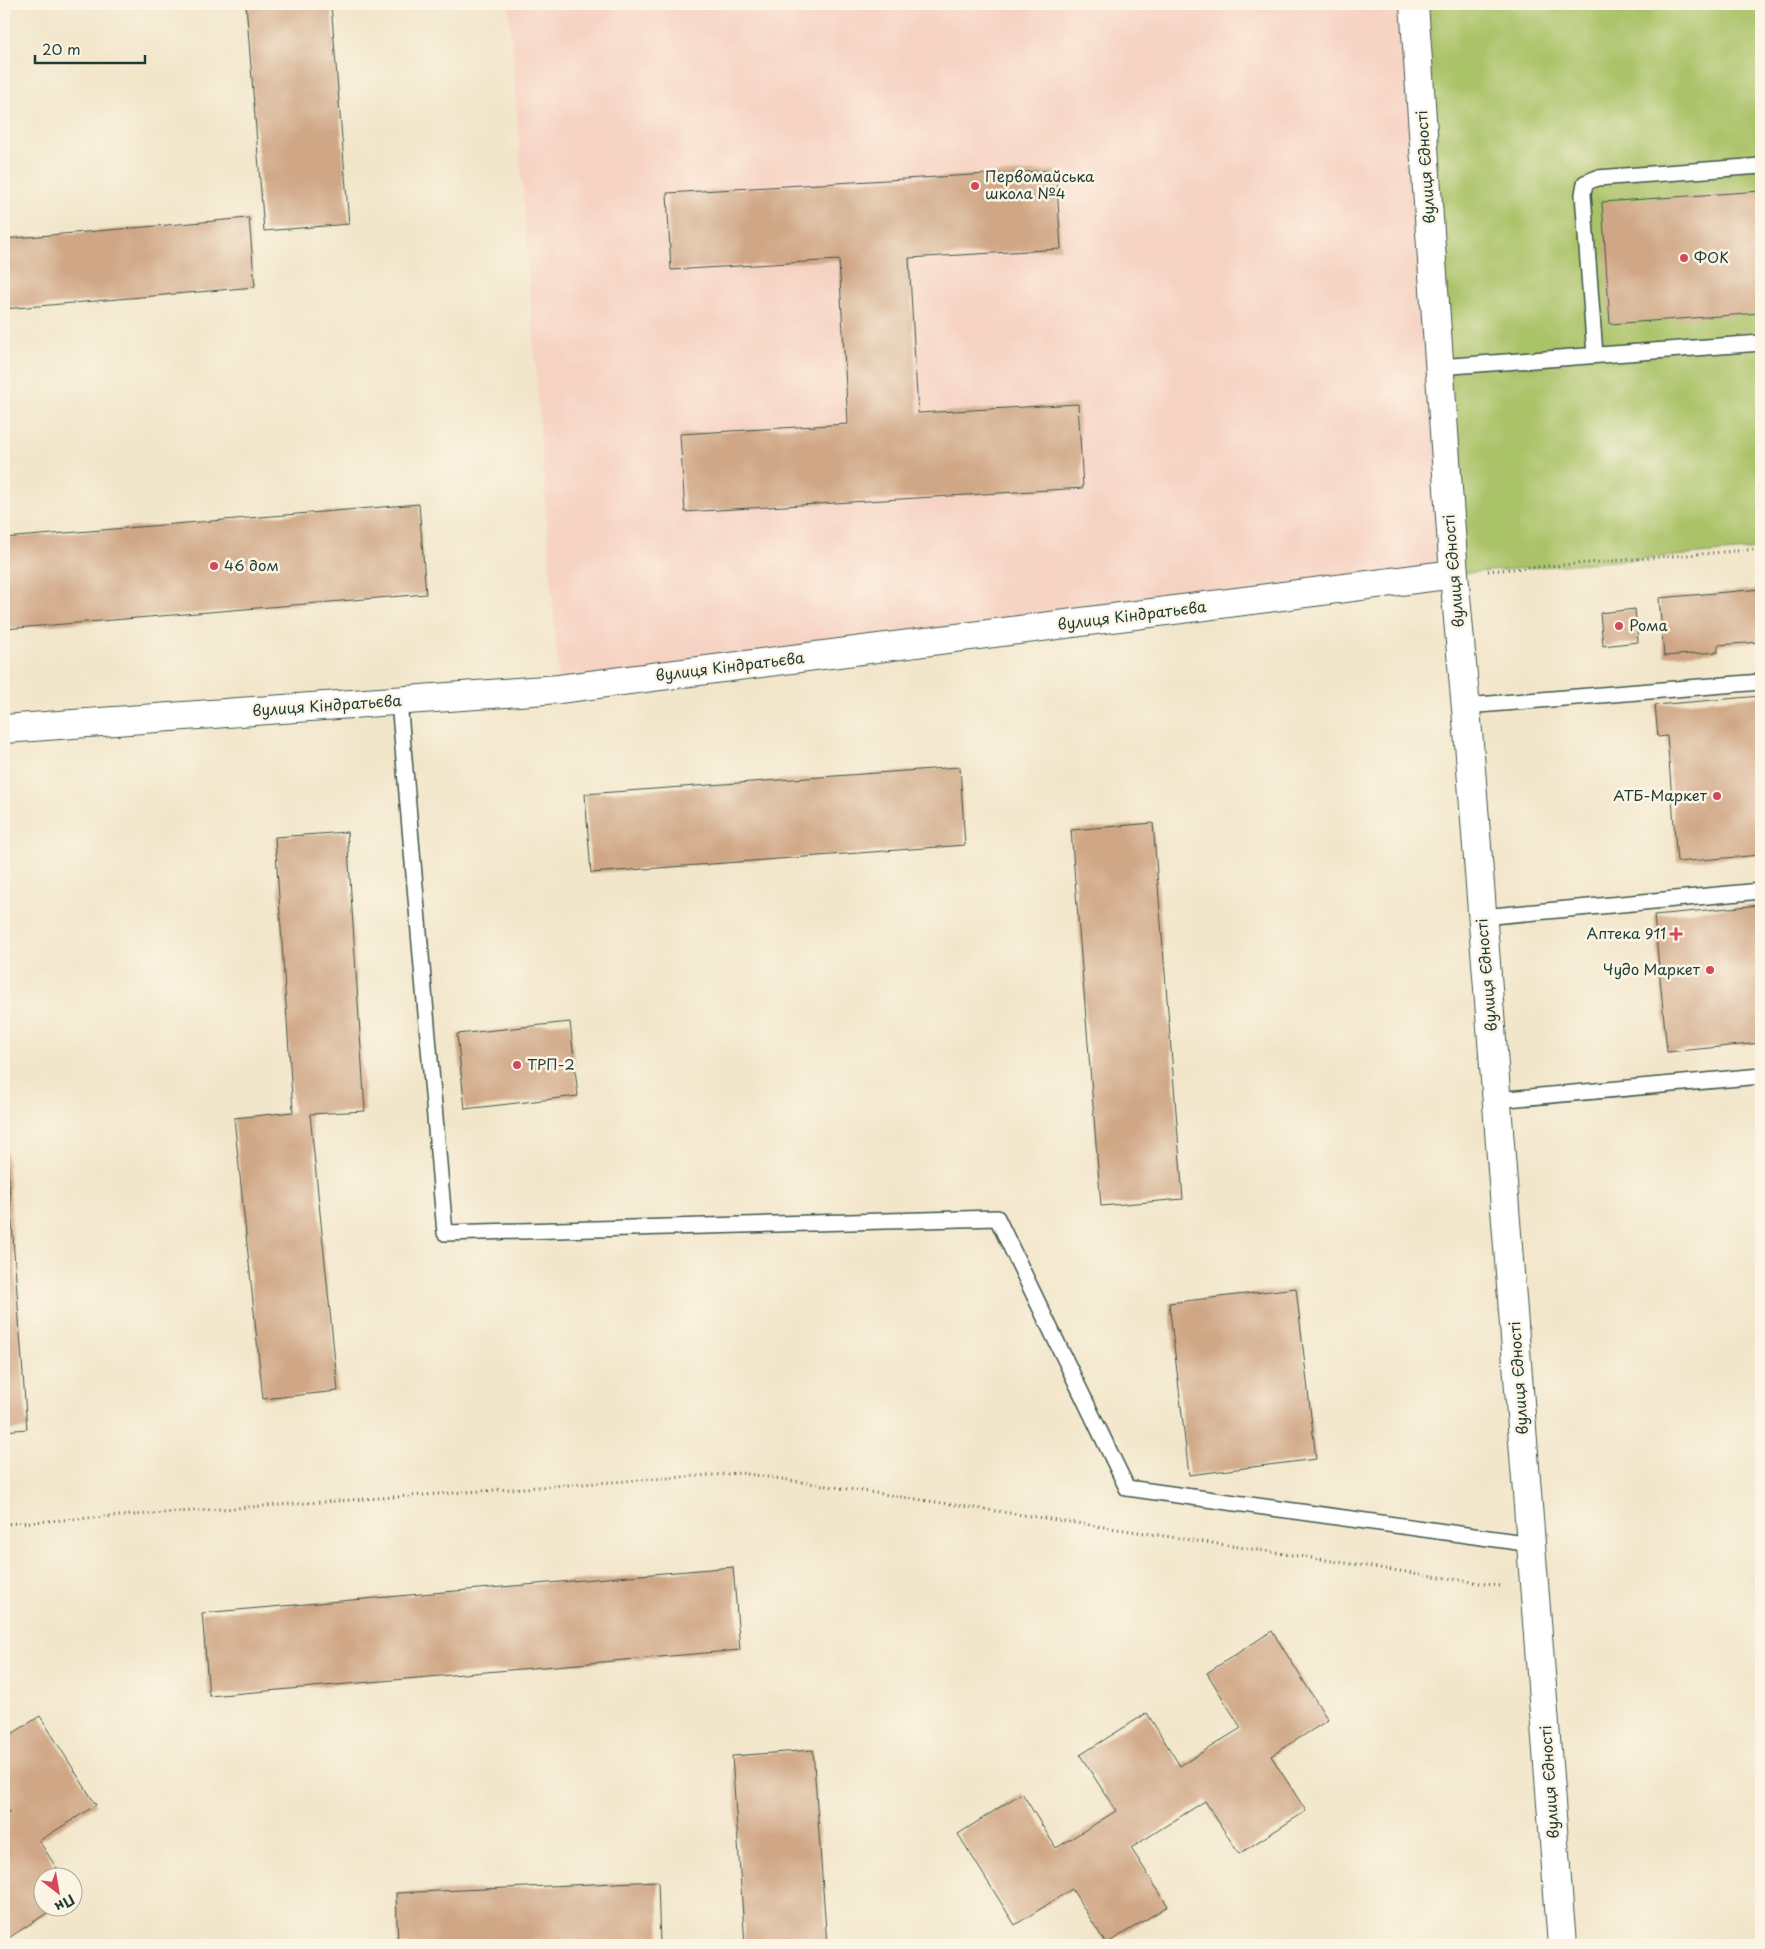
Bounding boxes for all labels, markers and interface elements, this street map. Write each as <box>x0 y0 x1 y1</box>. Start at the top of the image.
scale bar <box>35 32 145 64</box>
text: 20 m <box>42 37 81 60</box>
street label: вулиця Єдності <box>1409 110 1440 224</box>
place label: Первомайська школа №4 <box>985 164 1095 204</box>
marker: Первомайська школа №4 <box>969 180 981 192</box>
place label: ФОК <box>1694 245 1729 268</box>
marker: ФОК <box>1678 252 1690 264</box>
street label: вулиця Єдності <box>1436 514 1469 629</box>
place label: 46 дом <box>224 553 279 576</box>
marker: 46 дом <box>208 560 220 572</box>
street label: вулиця Кіндратьєва <box>1056 594 1208 635</box>
place label: Рома <box>1629 613 1669 636</box>
marker: Рома <box>1613 620 1625 632</box>
street label: вулиця Кіндратьєва <box>654 645 806 686</box>
street label: вулиця Кіндратьєва <box>251 688 403 721</box>
place label: АТБ-Маркет <box>1613 783 1708 806</box>
marker: АТБ-Маркет <box>1711 790 1723 802</box>
street label: вулиця Єдності <box>1469 918 1502 1033</box>
place label: Аптека 911 <box>1587 921 1666 944</box>
marker: Аптека 911 <box>1670 928 1682 940</box>
place label: Чудо Маркет <box>1603 957 1701 980</box>
marker: Чудо Маркет <box>1704 964 1716 976</box>
place label: ТРП-2 <box>527 1052 575 1075</box>
marker: ТРП-2 <box>511 1059 523 1071</box>
street label: вулиця Єдності <box>1502 1321 1533 1435</box>
street label: вулиця Єдності <box>1533 1725 1564 1839</box>
north arrow <box>32 1866 82 1916</box>
text: Пн <box>51 1889 79 1918</box>

